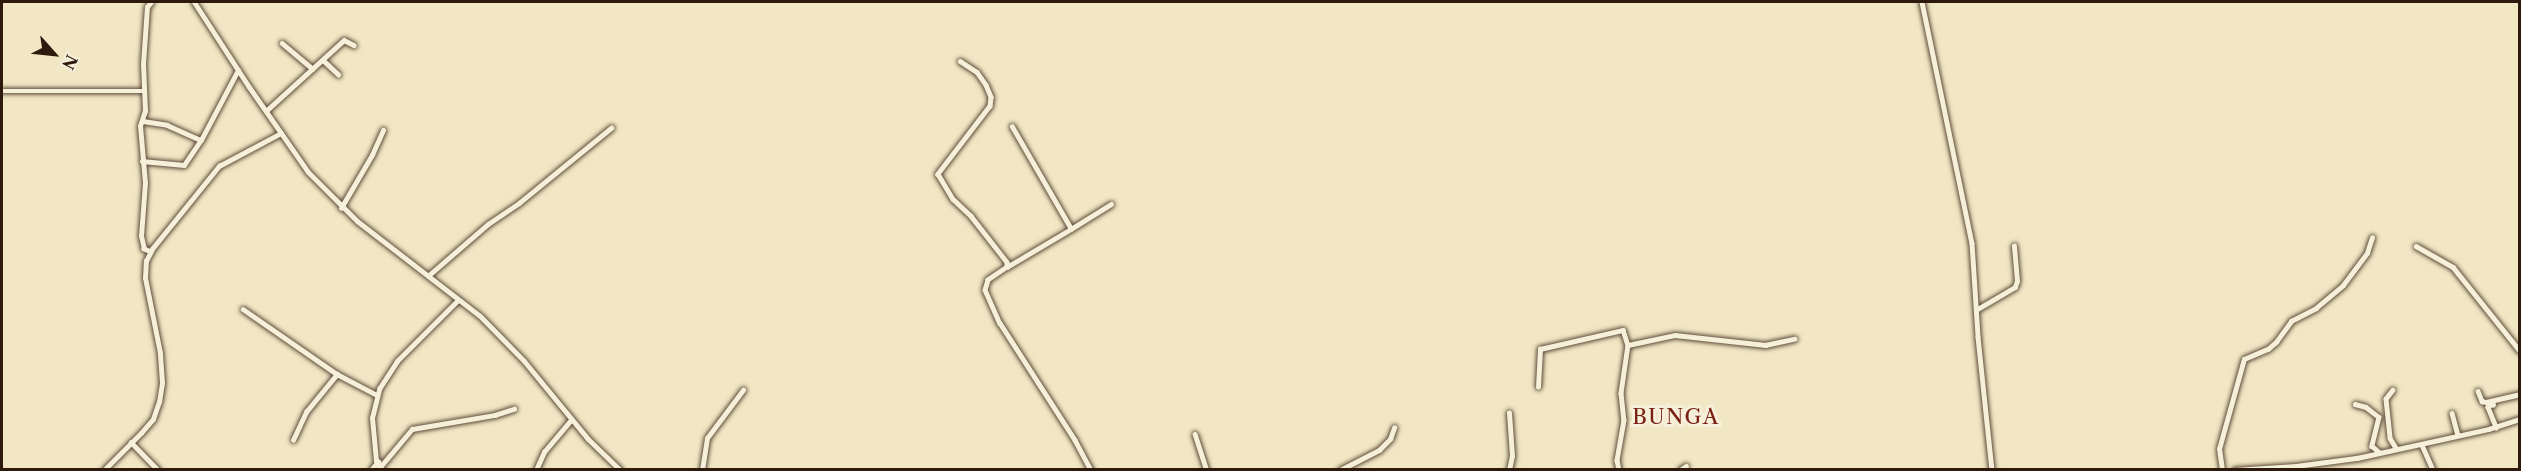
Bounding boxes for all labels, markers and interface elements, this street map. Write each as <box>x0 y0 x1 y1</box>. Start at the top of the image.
north arrow <box>24 24 84 84</box>
text: N <box>58 51 82 73</box>
district label: BUNGA <box>1632 404 1720 430</box>

